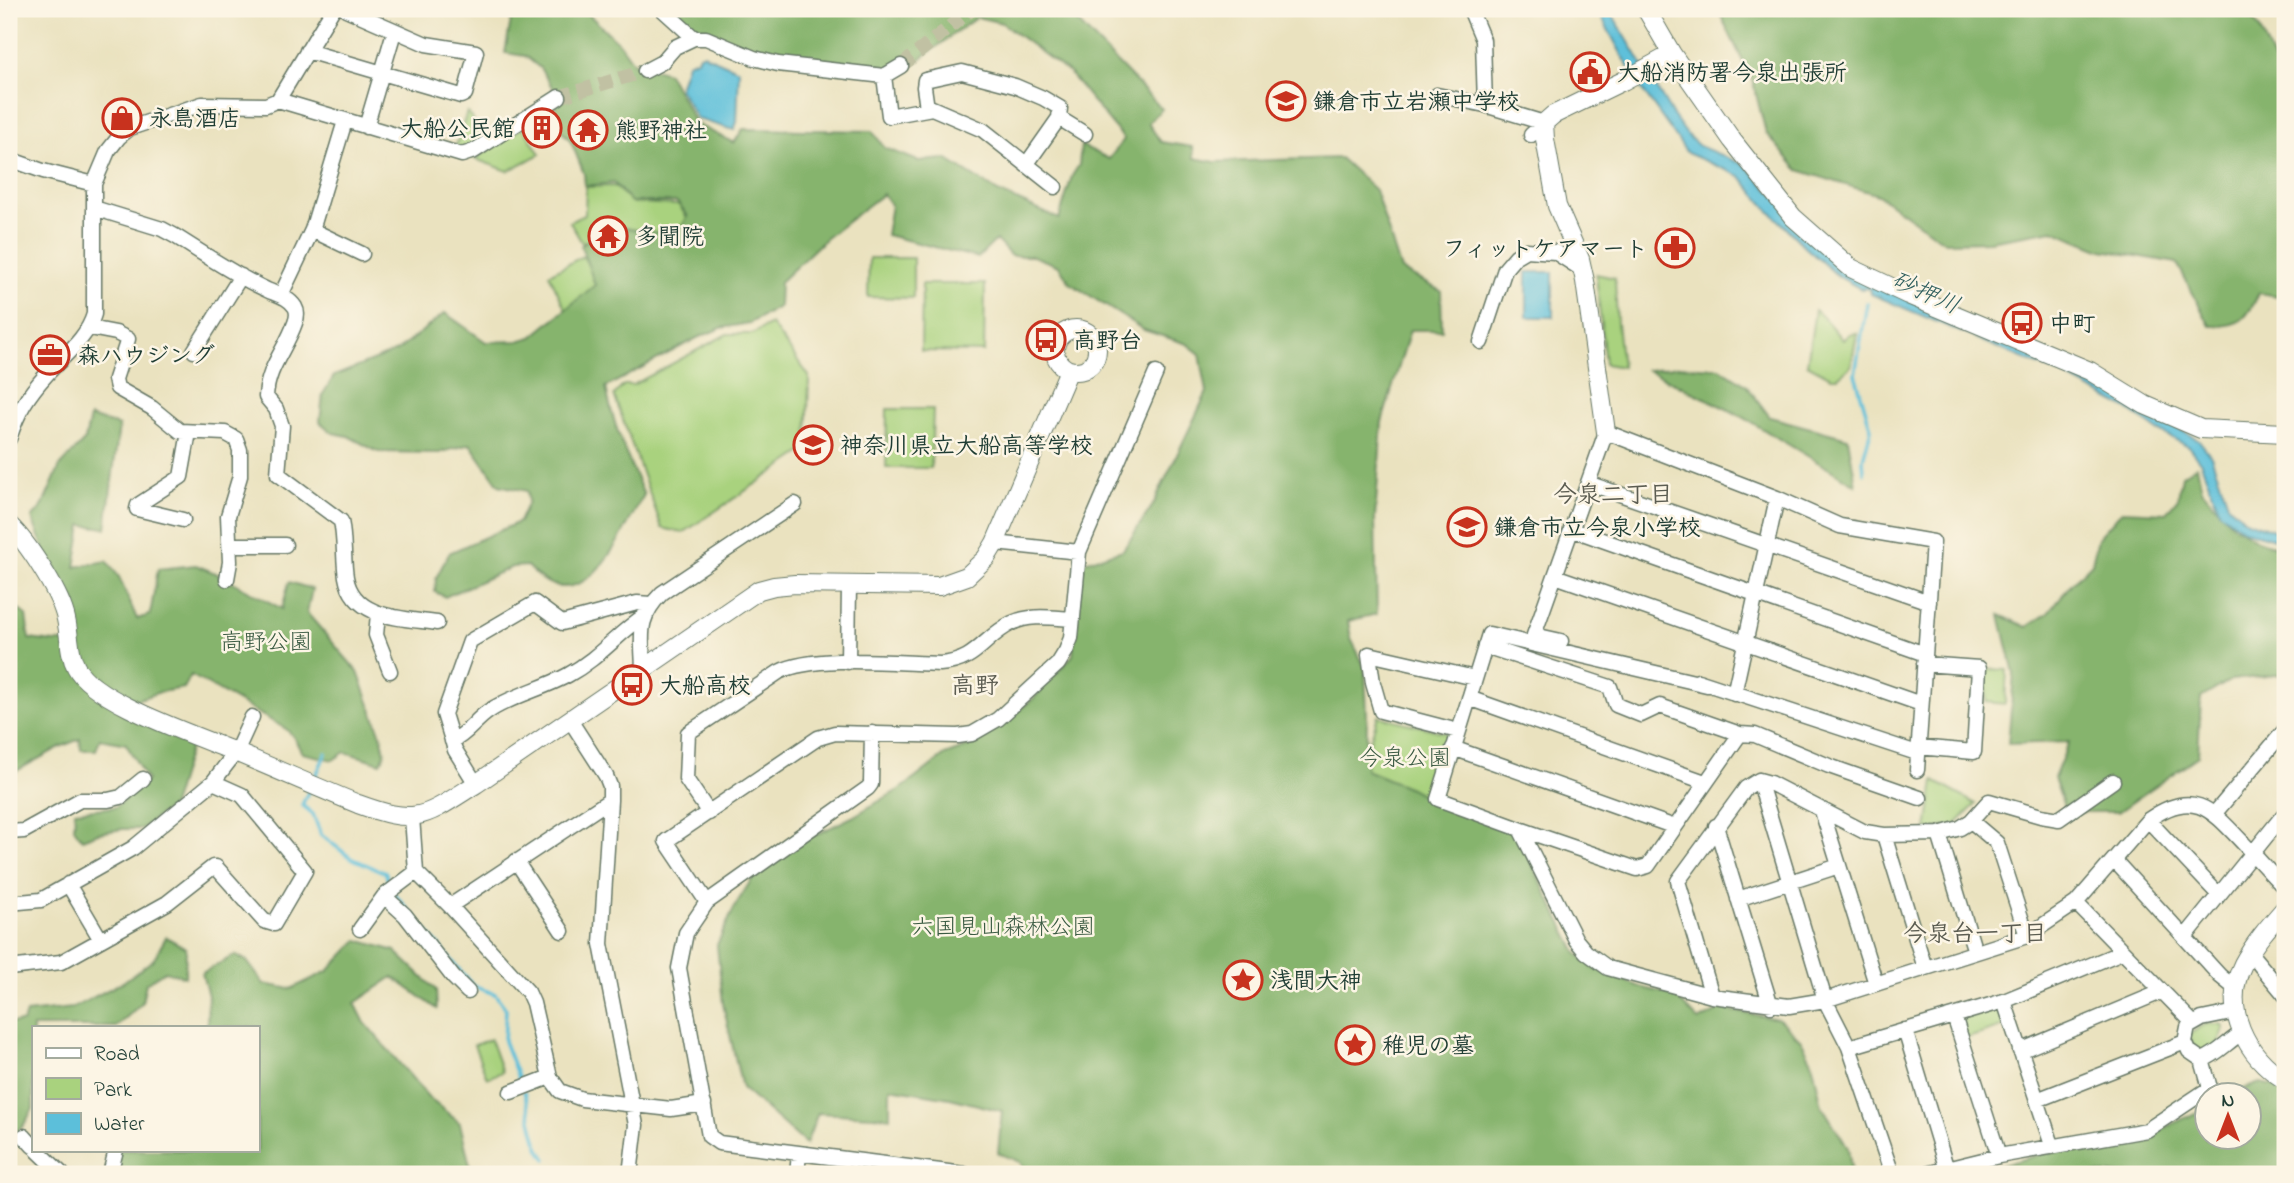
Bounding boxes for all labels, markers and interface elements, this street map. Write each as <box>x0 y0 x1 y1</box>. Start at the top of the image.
public building icon: 大船消防署今泉出張所 <box>1569 51 1611 93</box>
place label: 大船消防署今泉出張所 <box>1617 58 1847 91</box>
school or university icon: 鎌倉市立岩瀬中学校 <box>1265 80 1307 122</box>
place label: 鎌倉市立岩瀬中学校 <box>1313 87 1520 120</box>
shop icon: 永島酒店 <box>101 97 143 139</box>
place label: 永島酒店 <box>149 104 241 137</box>
building icon: 大船公民館 <box>521 107 563 149</box>
temple icon: 熊野神社 <box>567 109 609 151</box>
place label: 大船公民館 <box>400 114 515 147</box>
place label: 熊野神社 <box>615 116 707 149</box>
temple icon: 多聞院 <box>587 215 629 257</box>
place label: 多聞院 <box>635 222 704 255</box>
pharmacy icon: フィットケアマート <box>1654 227 1696 269</box>
place label: フィットケアマート <box>1443 234 1648 267</box>
water label: 砂押川 <box>1885 264 1965 325</box>
bus stop icon: 中町 <box>2001 302 2043 344</box>
place label: 中町 <box>2049 309 2095 342</box>
bus stop icon: 高野台 <box>1025 319 1067 361</box>
place label: 高野台 <box>1073 326 1142 359</box>
office icon: 森ハウジング <box>29 334 71 376</box>
place label: 森ハウジング <box>77 341 215 374</box>
school or university icon: 神奈川県立大船高等学校 <box>792 424 834 466</box>
place label: 神奈川県立大船高等学校 <box>840 431 1093 464</box>
district label: 今泉二丁目 <box>1553 479 1673 514</box>
school or university icon: 鎌倉市立今泉小学校 <box>1446 506 1488 548</box>
place label: 鎌倉市立今泉小学校 <box>1494 513 1701 546</box>
park label: 高野公園 <box>220 627 312 660</box>
bus stop icon: 大船高校 <box>611 664 653 706</box>
district label: 高野 <box>951 670 999 705</box>
place label: 大船高校 <box>659 671 751 704</box>
park label: 今泉公園 <box>1359 743 1451 776</box>
park label: 六国見山森林公園 <box>911 912 1095 945</box>
district label: 今泉台一丁目 <box>1903 918 2047 953</box>
place icon: 浅間大神 <box>1222 959 1264 1001</box>
place label: 浅間大神 <box>1270 966 1362 999</box>
place icon: 稚児の墓 <box>1334 1024 1376 1066</box>
legend <box>32 1026 259 1152</box>
place label: 稚児の墓 <box>1382 1031 1474 1064</box>
text: Road <box>94 1040 140 1070</box>
text: Park <box>94 1076 133 1106</box>
north arrow <box>2192 1082 2262 1152</box>
text: N <box>2222 1088 2235 1115</box>
text: Water <box>94 1110 145 1140</box>

